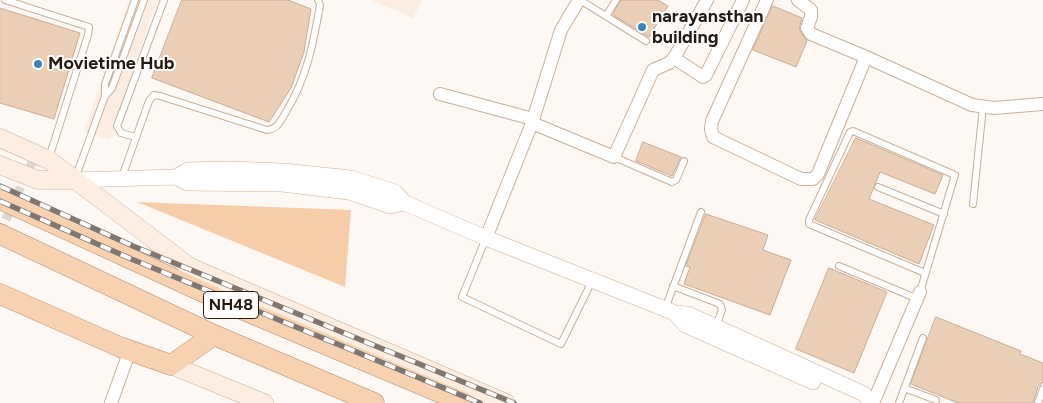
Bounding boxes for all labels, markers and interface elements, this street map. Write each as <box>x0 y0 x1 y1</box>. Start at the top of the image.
place label: narayansthan building <box>652 6 764 48</box>
marker: narayansthan building <box>636 21 648 33</box>
place label: Movietime Hub <box>48 53 175 75</box>
marker: Movietime Hub <box>32 58 44 70</box>
road number: NH48 <box>204 292 258 318</box>

